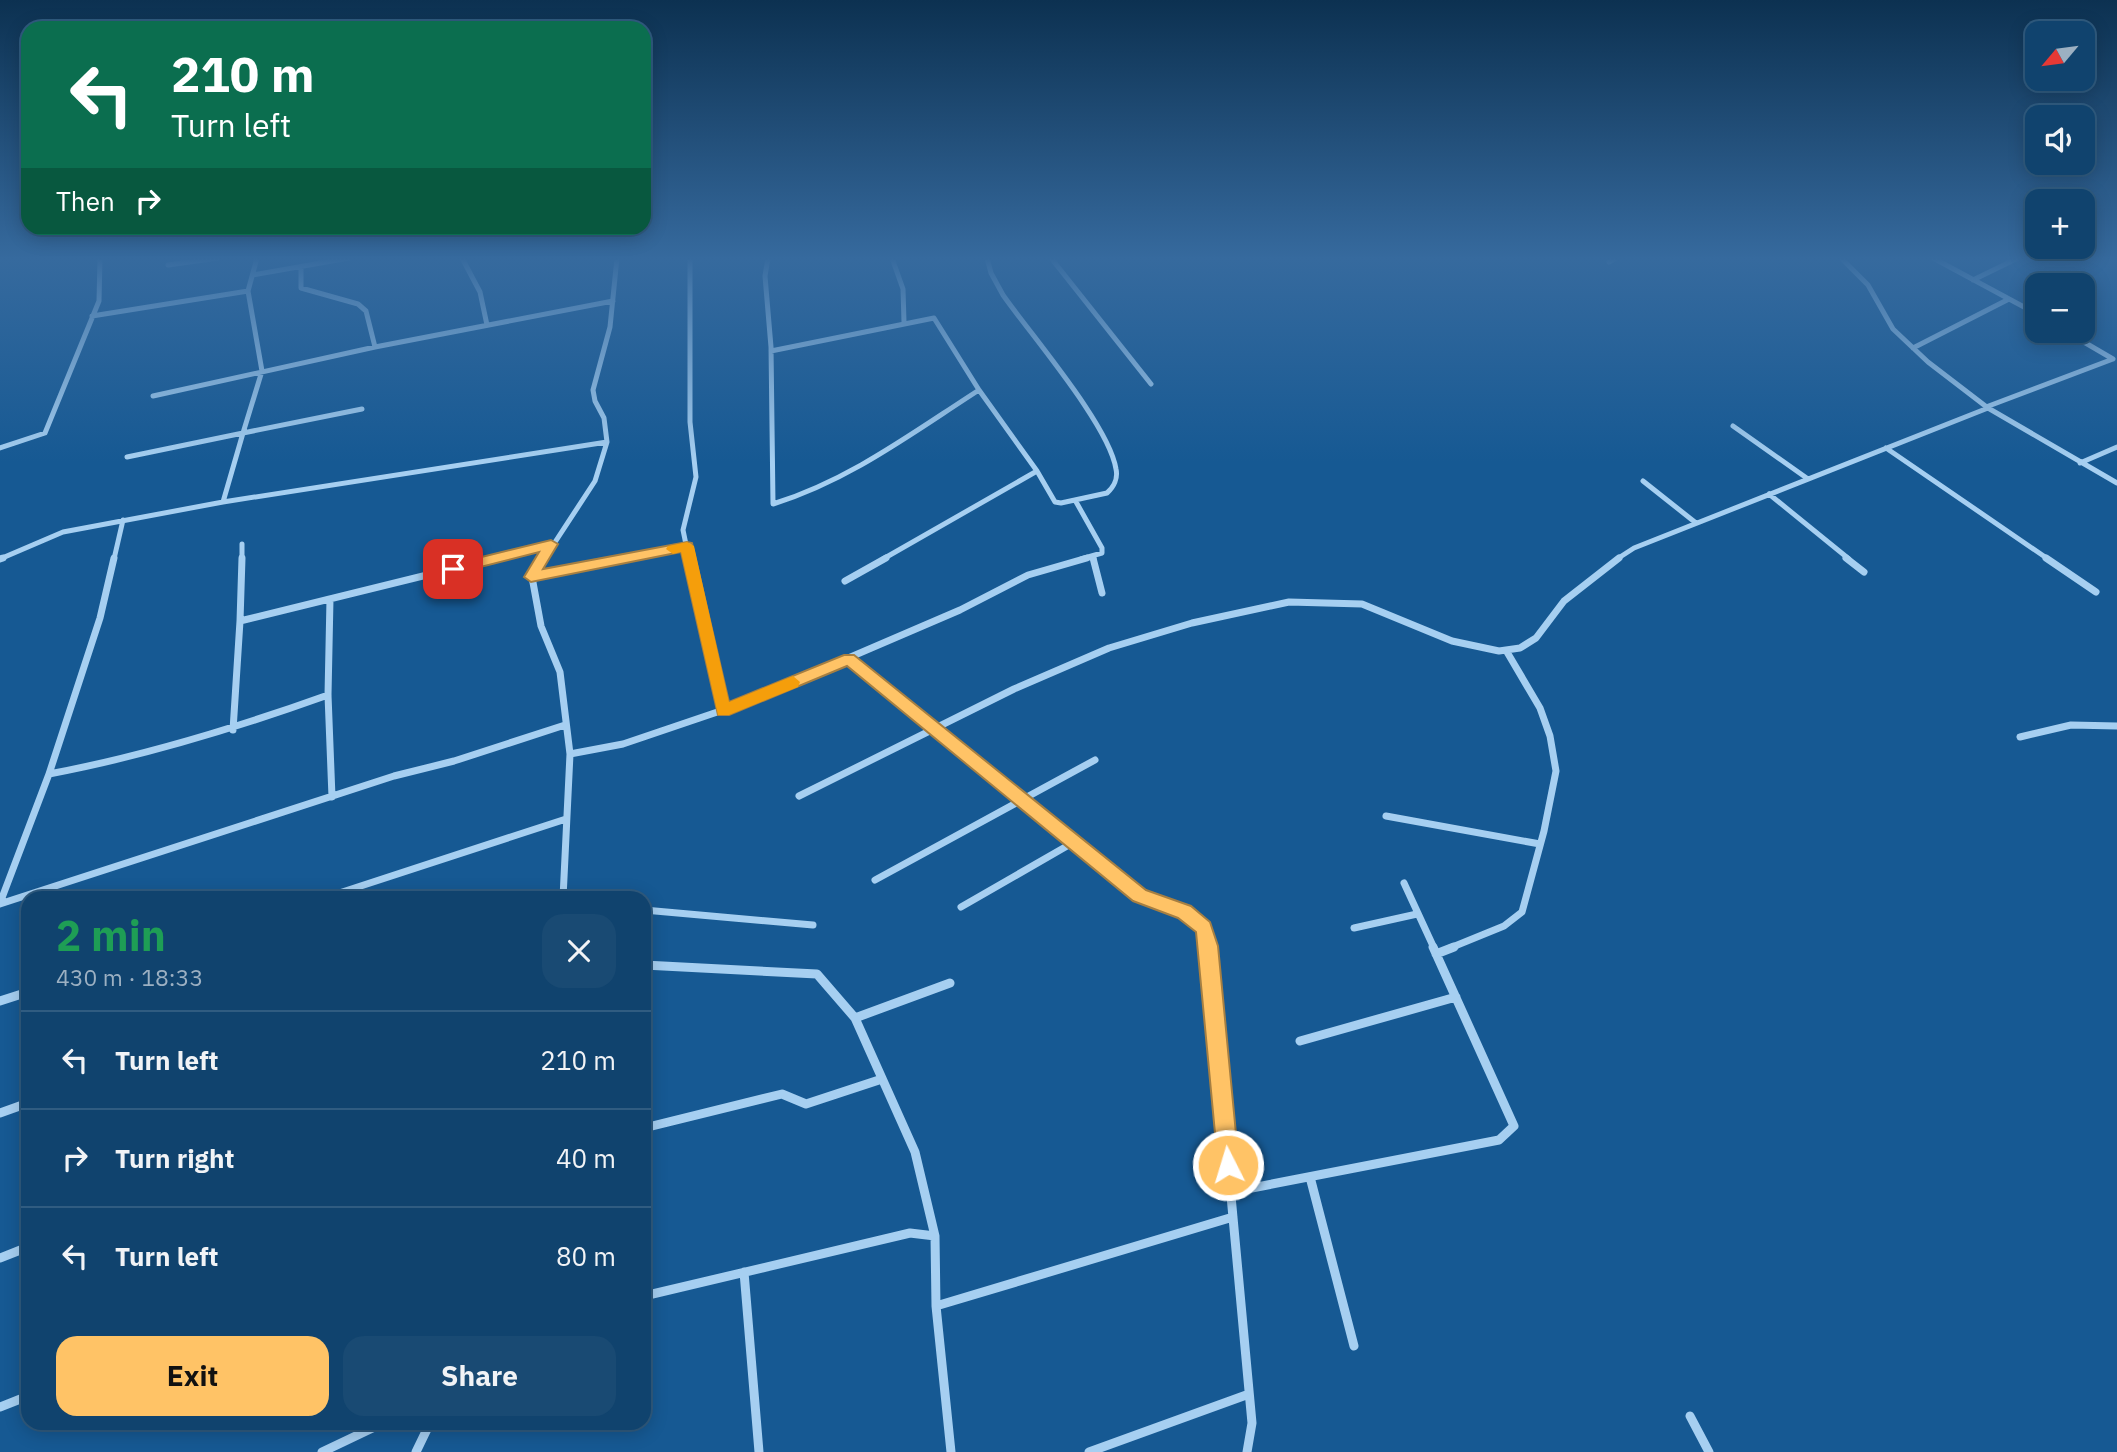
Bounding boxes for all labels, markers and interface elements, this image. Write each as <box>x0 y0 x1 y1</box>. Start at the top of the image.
north arrow <box>2025 21 2095 91</box>
map controls <box>2025 21 2095 343</box>
text: 210 m <box>171 42 315 105</box>
icon: left <box>56 49 147 140</box>
text: Turn left <box>171 104 291 146</box>
button: sound <box>2025 105 2095 175</box>
icon: right <box>129 182 167 220</box>
text: Then <box>56 184 115 218</box>
button: + <box>2025 189 2095 259</box>
button: − <box>2025 273 2095 343</box>
pin <box>423 539 483 599</box>
icon: arrive <box>434 550 472 588</box>
text: 2 min <box>56 908 166 963</box>
button: close <box>542 914 616 988</box>
text: 430 m · 18:33 <box>56 962 203 992</box>
icon: left <box>56 1041 94 1079</box>
text: Turn left <box>115 1043 218 1077</box>
text: 210 m <box>540 1043 616 1077</box>
position arrow <box>1191 1128 1265 1202</box>
icon: right <box>56 1139 94 1177</box>
text: Turn right <box>115 1141 234 1175</box>
text: 40 m <box>556 1141 616 1175</box>
icon: left <box>56 1237 94 1275</box>
text: Turn left <box>115 1239 218 1273</box>
text: 80 m <box>556 1239 616 1273</box>
button: Exit <box>56 1336 329 1416</box>
button: Share <box>343 1336 616 1416</box>

